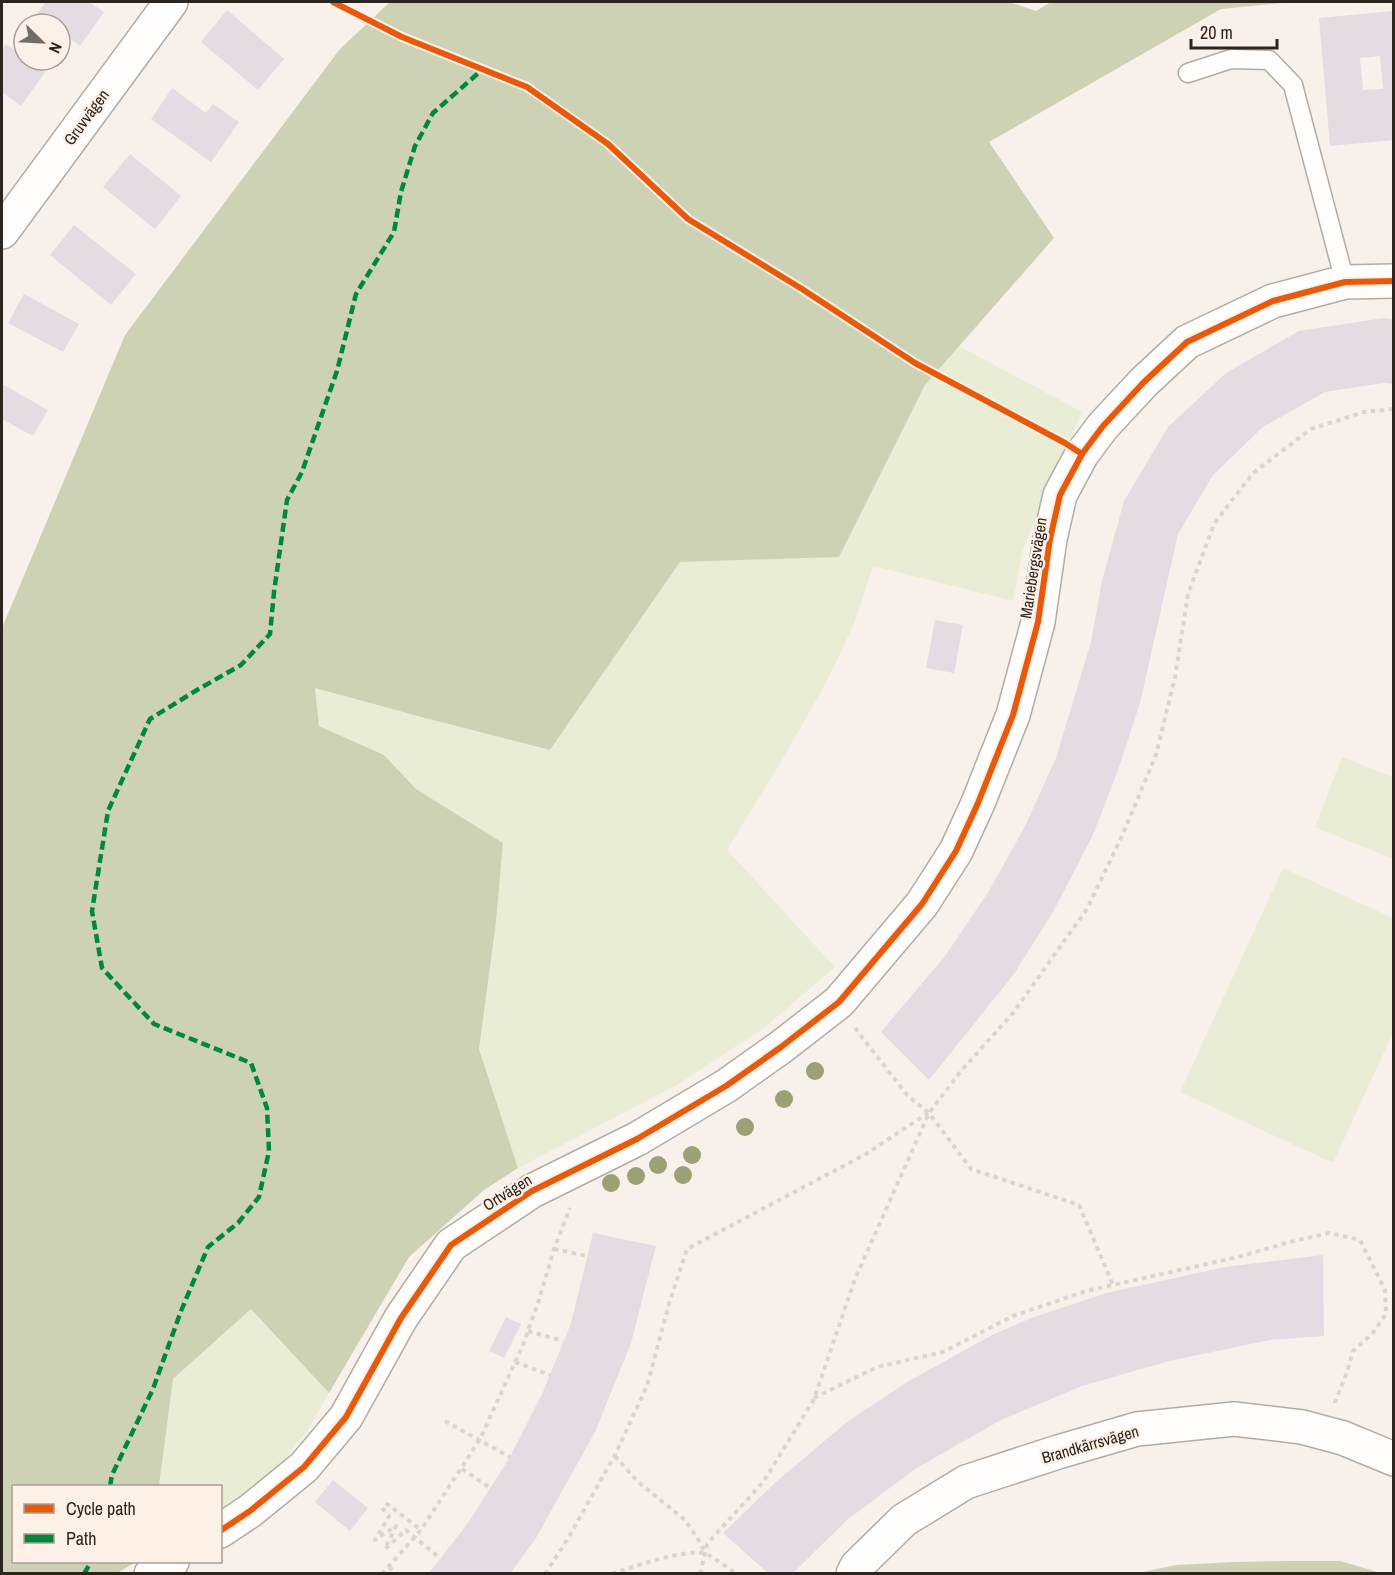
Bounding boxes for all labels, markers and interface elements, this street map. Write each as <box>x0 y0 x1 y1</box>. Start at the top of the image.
north arrow <box>12 12 72 72</box>
scale bar <box>1191 12 1276 50</box>
text: 20 m <box>1200 20 1233 45</box>
text: N <box>44 39 68 57</box>
street label: Gruvvägen <box>58 85 114 149</box>
street label: Mariebergsvägen <box>1014 516 1052 620</box>
street label: Ortvägen <box>478 1168 536 1216</box>
street label: Brandkärrsvägen <box>1039 1420 1141 1468</box>
legend <box>12 1485 222 1563</box>
text: Cycle path <box>66 1496 136 1521</box>
text: Path <box>66 1526 96 1551</box>

